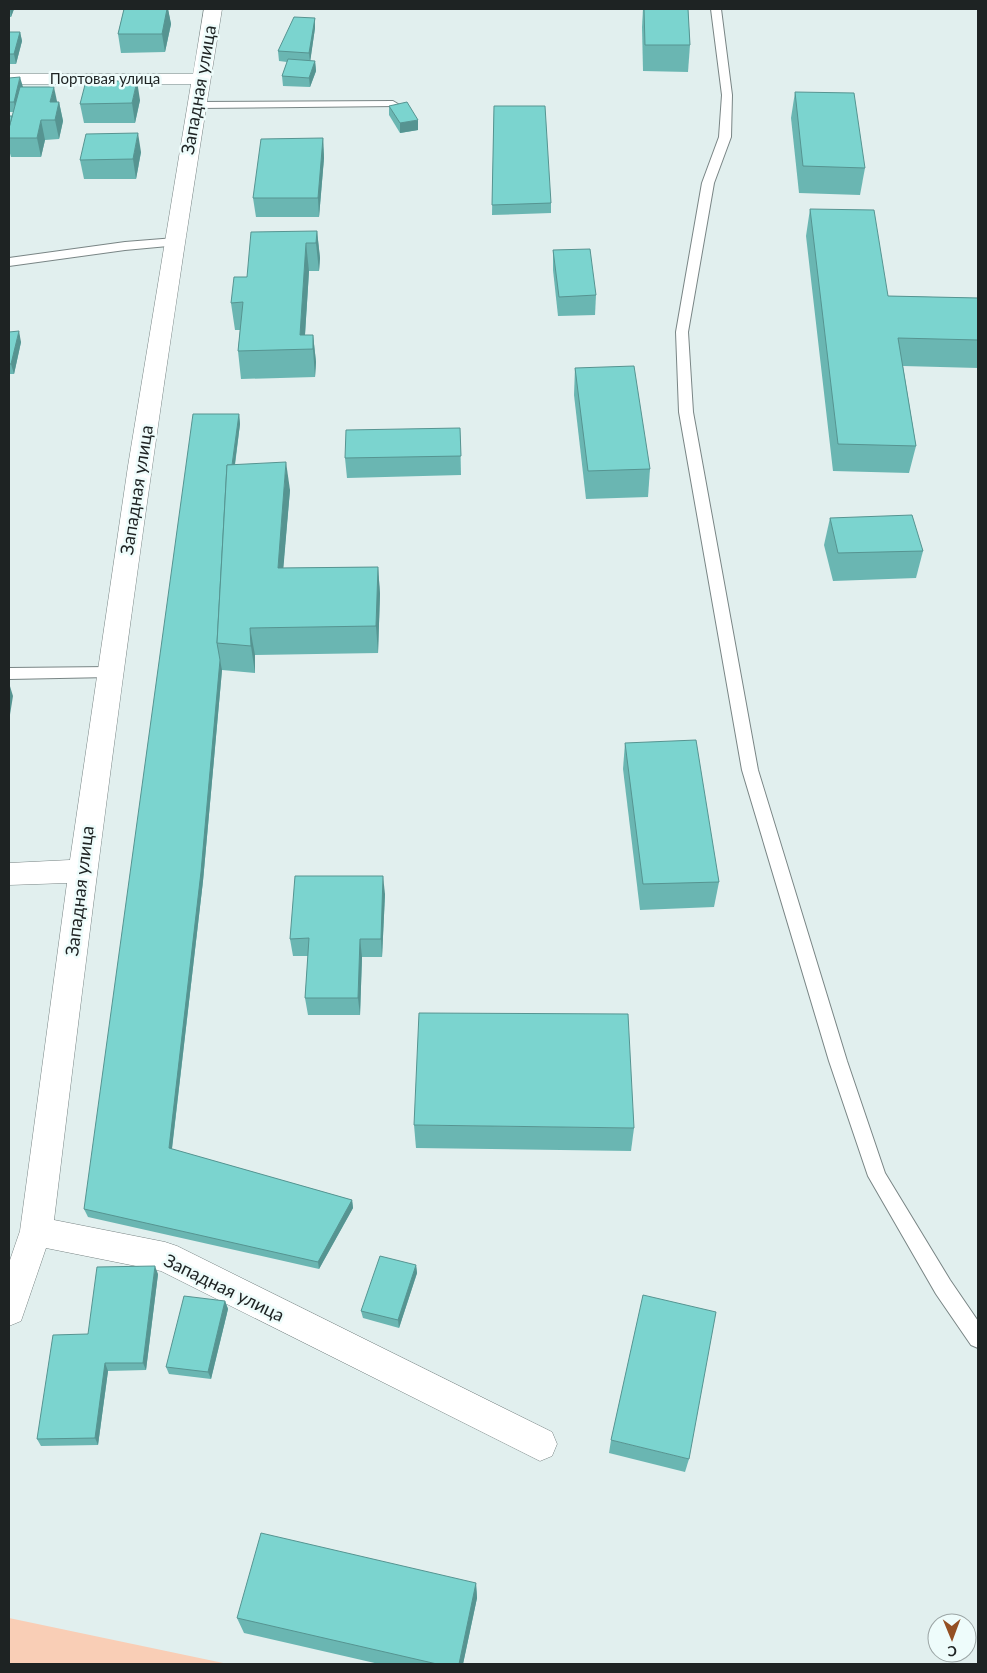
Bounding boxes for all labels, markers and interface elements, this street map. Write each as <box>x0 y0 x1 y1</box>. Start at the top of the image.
street label: Западная улица <box>176 23 220 156</box>
street label: Портовая улица <box>50 69 160 87</box>
street label: Западная улица <box>115 423 157 556</box>
street label: Западная улица <box>60 824 98 957</box>
street label: Западная улица <box>161 1248 288 1326</box>
north arrow <box>927 1613 977 1663</box>
text: С <box>947 1643 957 1660</box>

